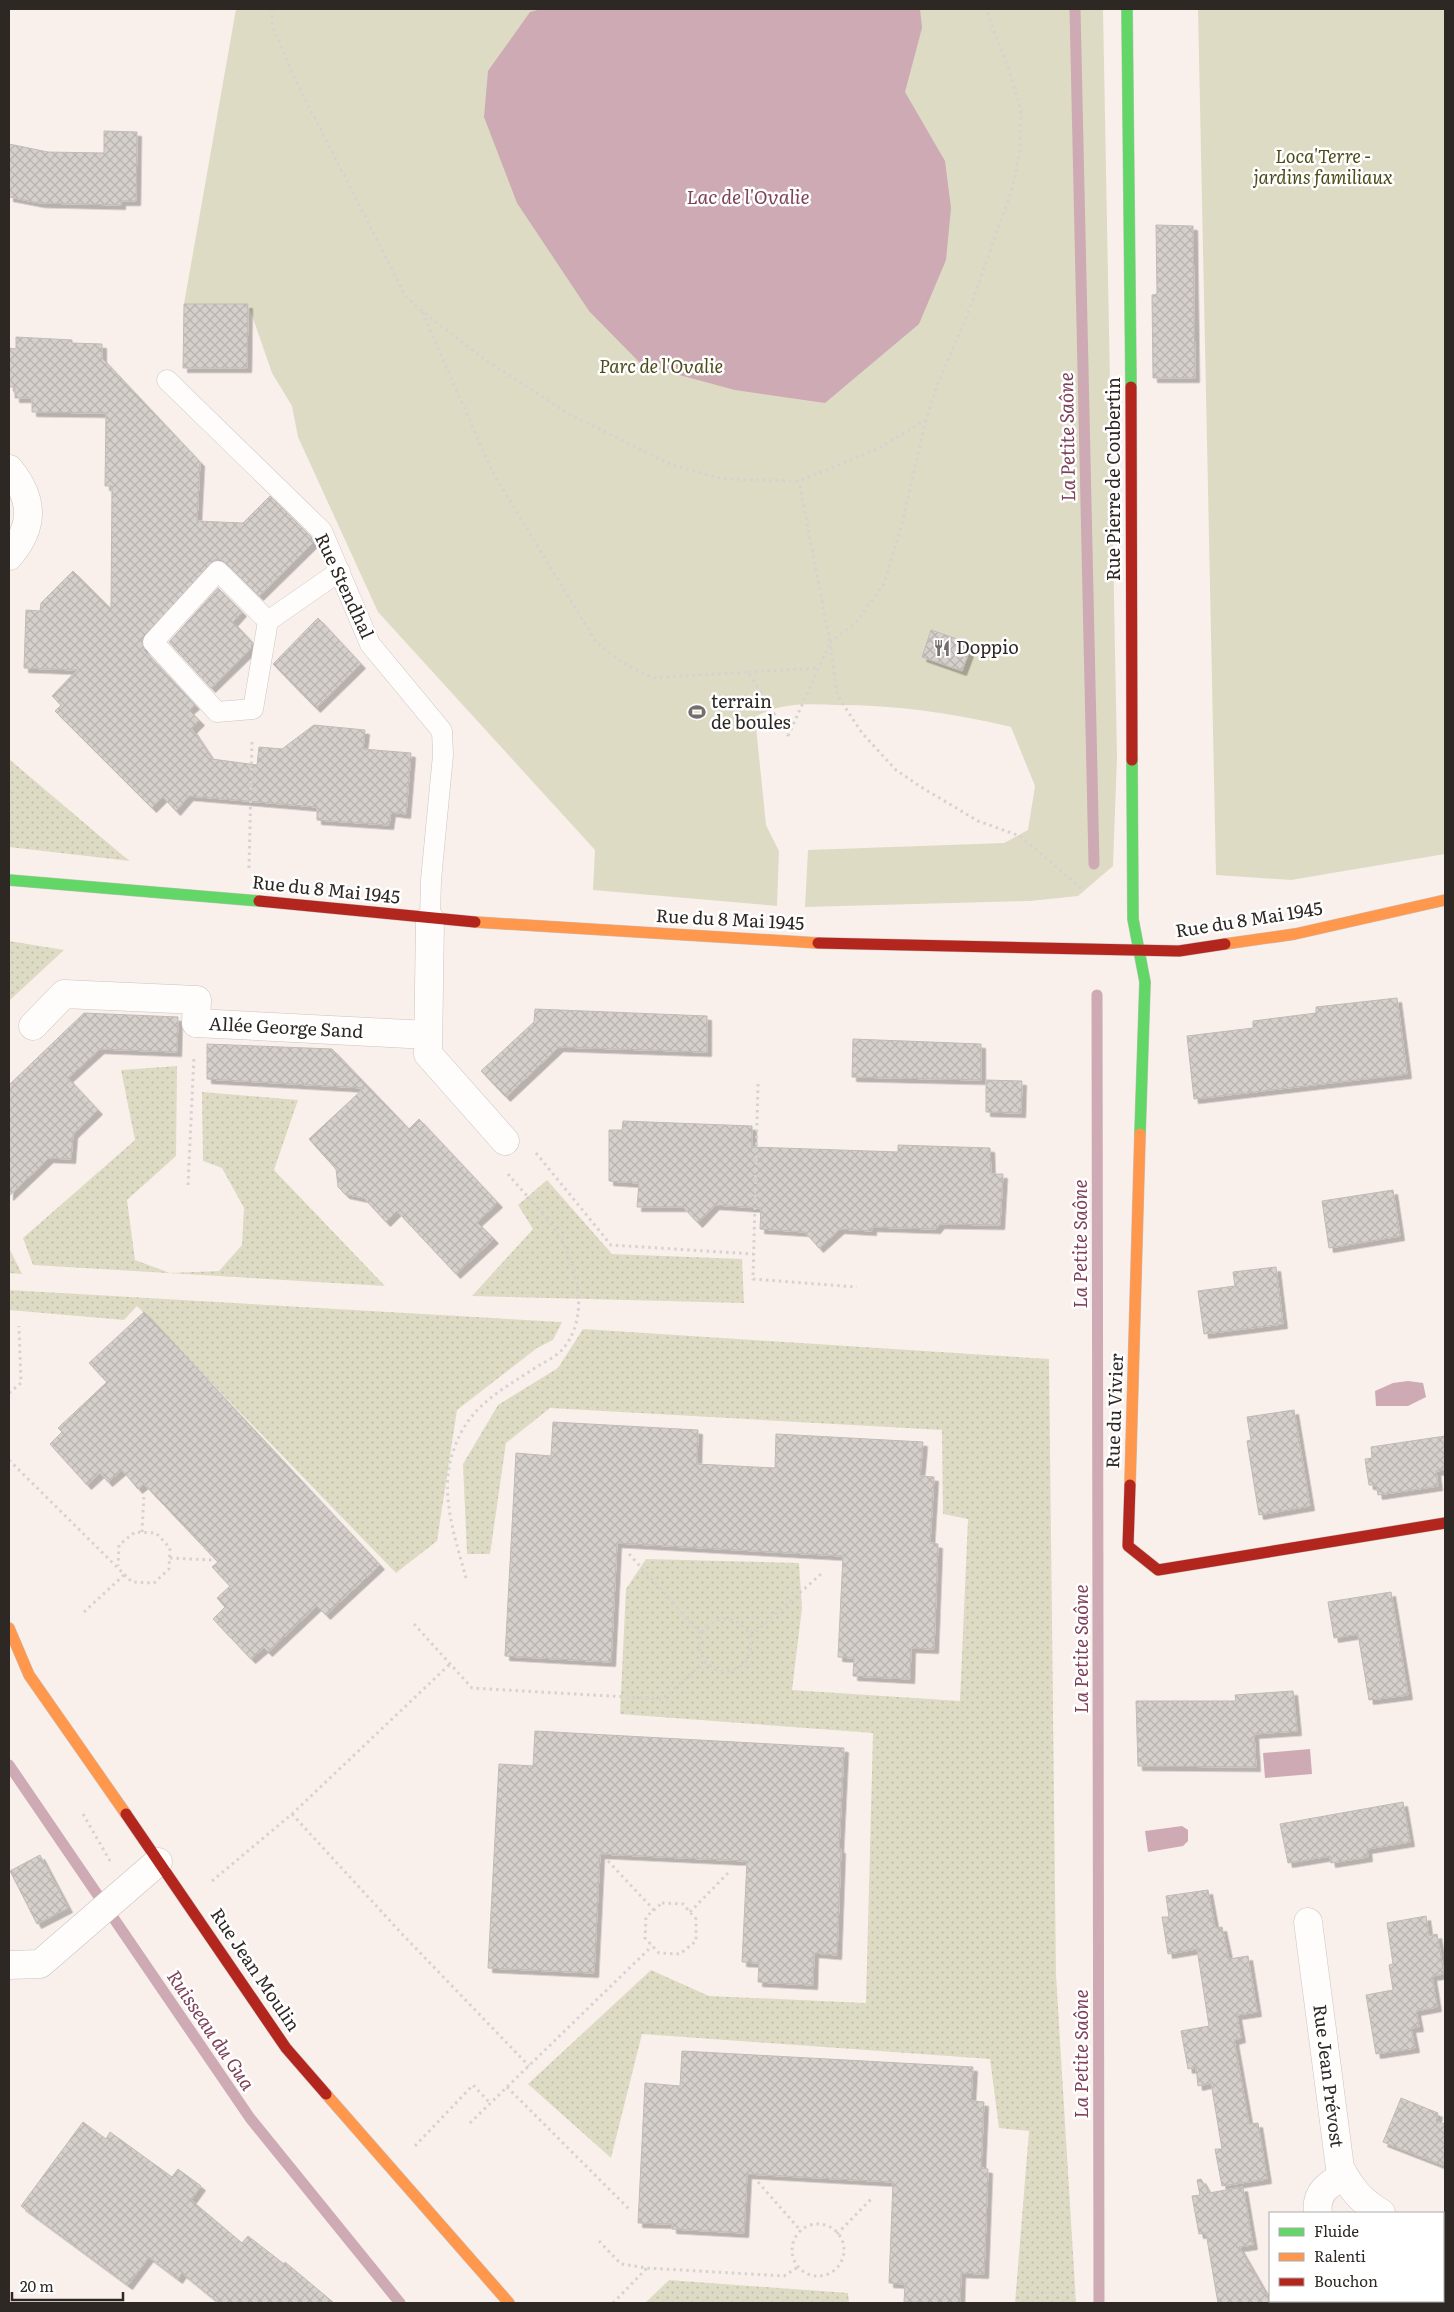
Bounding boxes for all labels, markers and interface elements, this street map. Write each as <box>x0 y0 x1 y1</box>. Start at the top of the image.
park label: Loca'Terre - jardins familiaux <box>1252 142 1393 190</box>
water label: Lac de l'Ovalie <box>686 182 810 210</box>
park label: Parc de l'Ovalie <box>599 352 723 379</box>
water label: La Petite Saône <box>1051 372 1081 502</box>
street label: Rue Pierre de Coubertin <box>1099 377 1126 581</box>
street label: Rue Stendhal <box>309 528 382 643</box>
place label: Doppio <box>956 633 1019 660</box>
restaurant icon: Doppio <box>932 638 952 658</box>
place label: terrain de boules <box>711 687 791 735</box>
sports icon: terrain de boules <box>687 702 707 722</box>
street label: Rue du 8 Mai 1945 <box>251 867 401 910</box>
street label: Rue du 8 Mai 1945 <box>1173 894 1324 943</box>
street label: Rue du 8 Mai 1945 <box>655 901 805 936</box>
street label: Allée George Sand <box>208 1009 364 1044</box>
water label: La Petite Saône <box>1065 1179 1093 1309</box>
street label: Rue du Vivier <box>1098 1352 1129 1469</box>
water label: La Petite Saône <box>1066 1584 1094 1714</box>
street label: Rue Jean Moulin <box>205 1902 308 2036</box>
water label: Ruisseau du Gua <box>161 1964 263 2095</box>
water label: La Petite Saône <box>1066 1989 1094 2119</box>
street label: Rue Jean Prévost <box>1307 2003 1352 2150</box>
legend <box>1269 2212 1444 2302</box>
text: Fluide <box>1314 2219 1359 2242</box>
text: Ralenti <box>1314 2244 1366 2267</box>
text: Bouchon <box>1314 2269 1378 2292</box>
scale bar <box>12 2270 124 2302</box>
text: 20 m <box>20 2274 54 2297</box>

